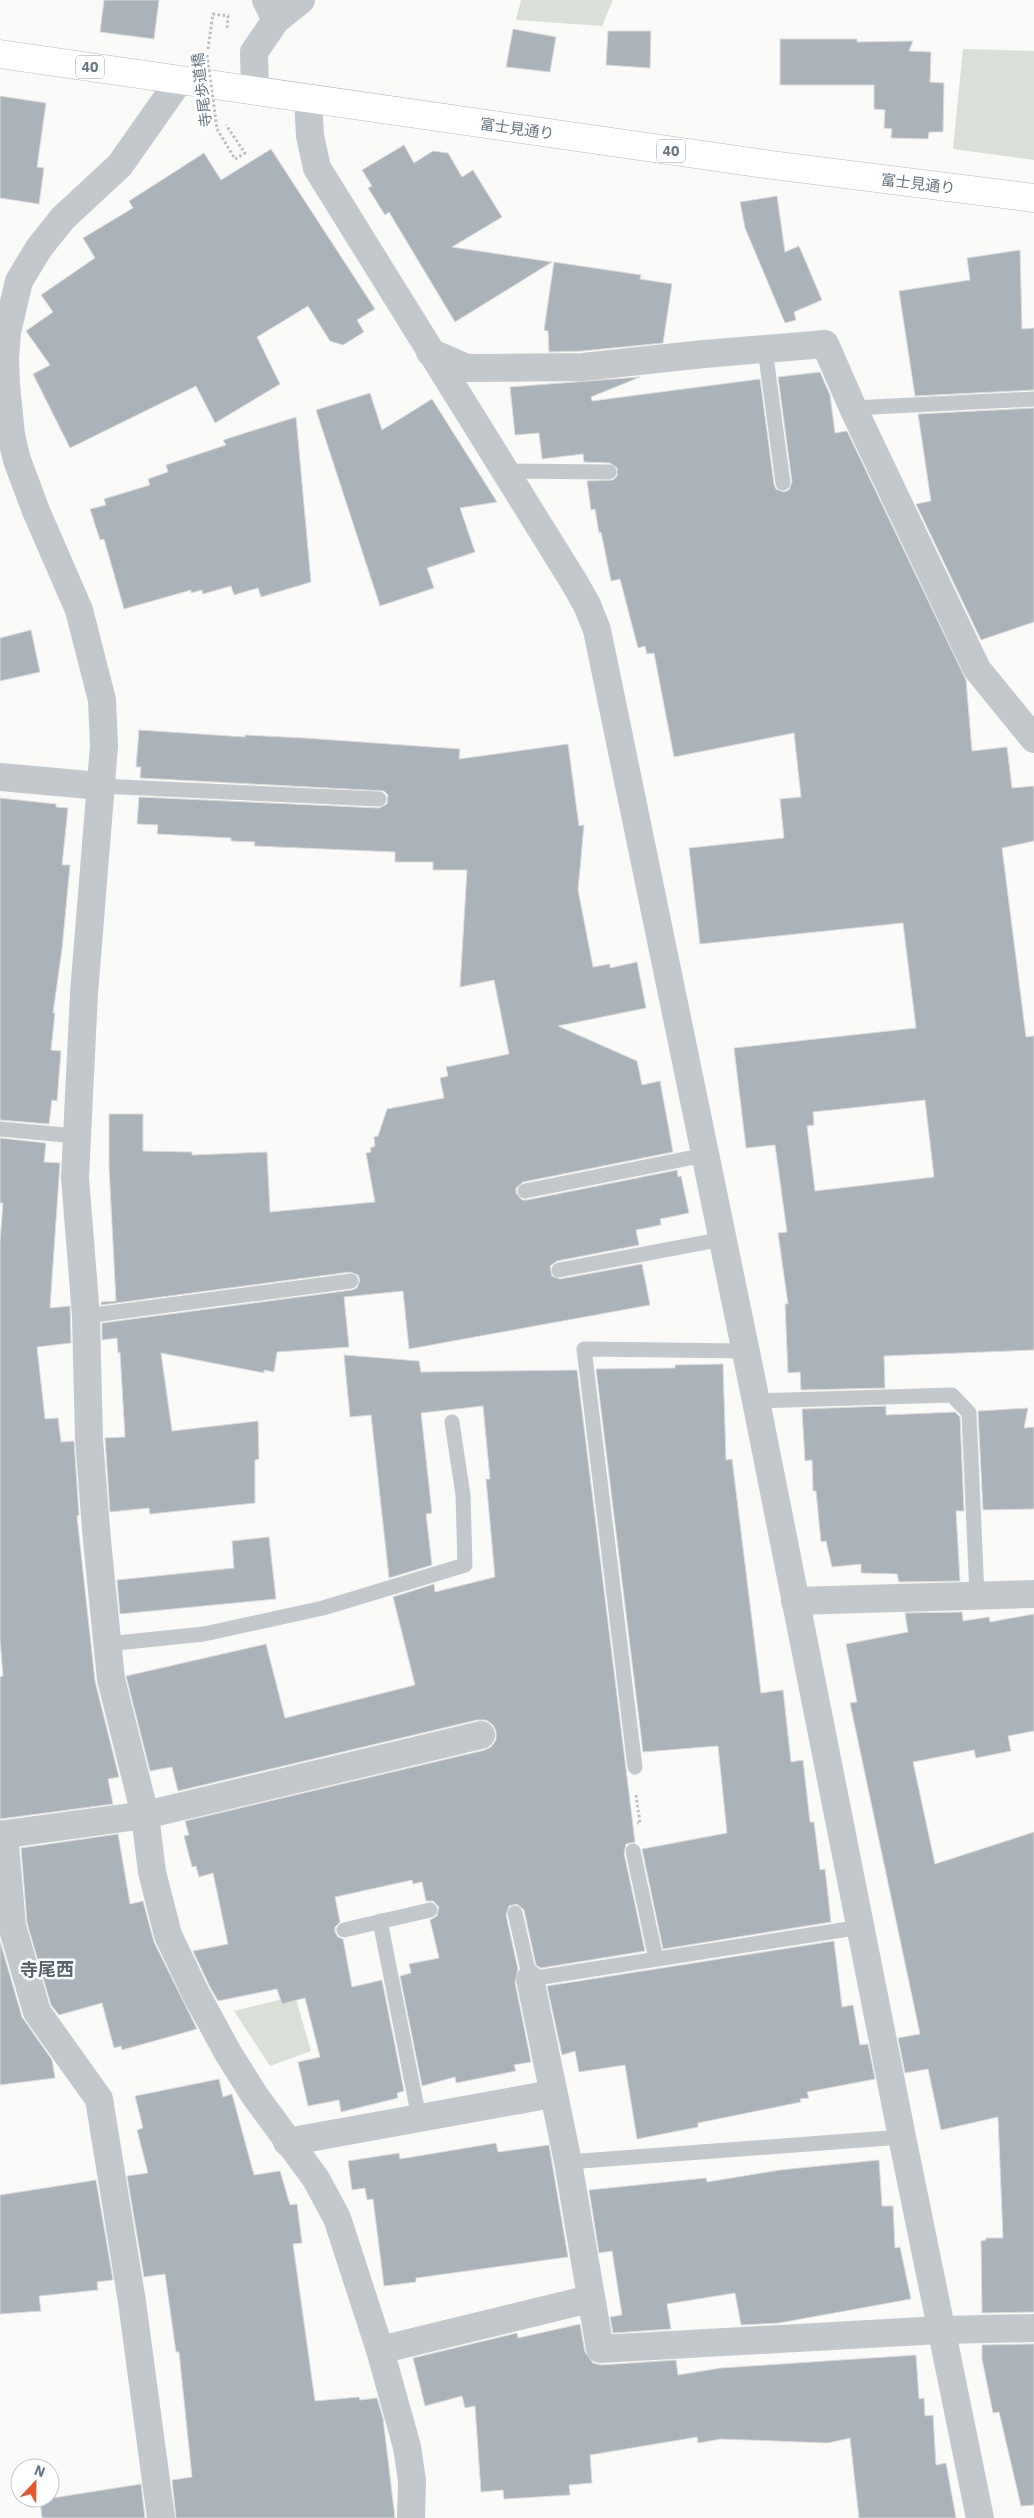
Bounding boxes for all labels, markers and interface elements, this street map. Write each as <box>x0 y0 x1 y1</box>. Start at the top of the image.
street label: 寺尾歩道橋 <box>188 52 216 128</box>
road number: 40 <box>76 56 104 78</box>
street label: 富士見通り <box>479 114 556 143</box>
road number: 40 <box>657 140 685 162</box>
street label: 富士見通り <box>880 170 956 198</box>
district label: 寺尾西 <box>20 1958 74 1981</box>
north arrow <box>10 2458 60 2508</box>
text: N <box>32 2461 48 2481</box>

